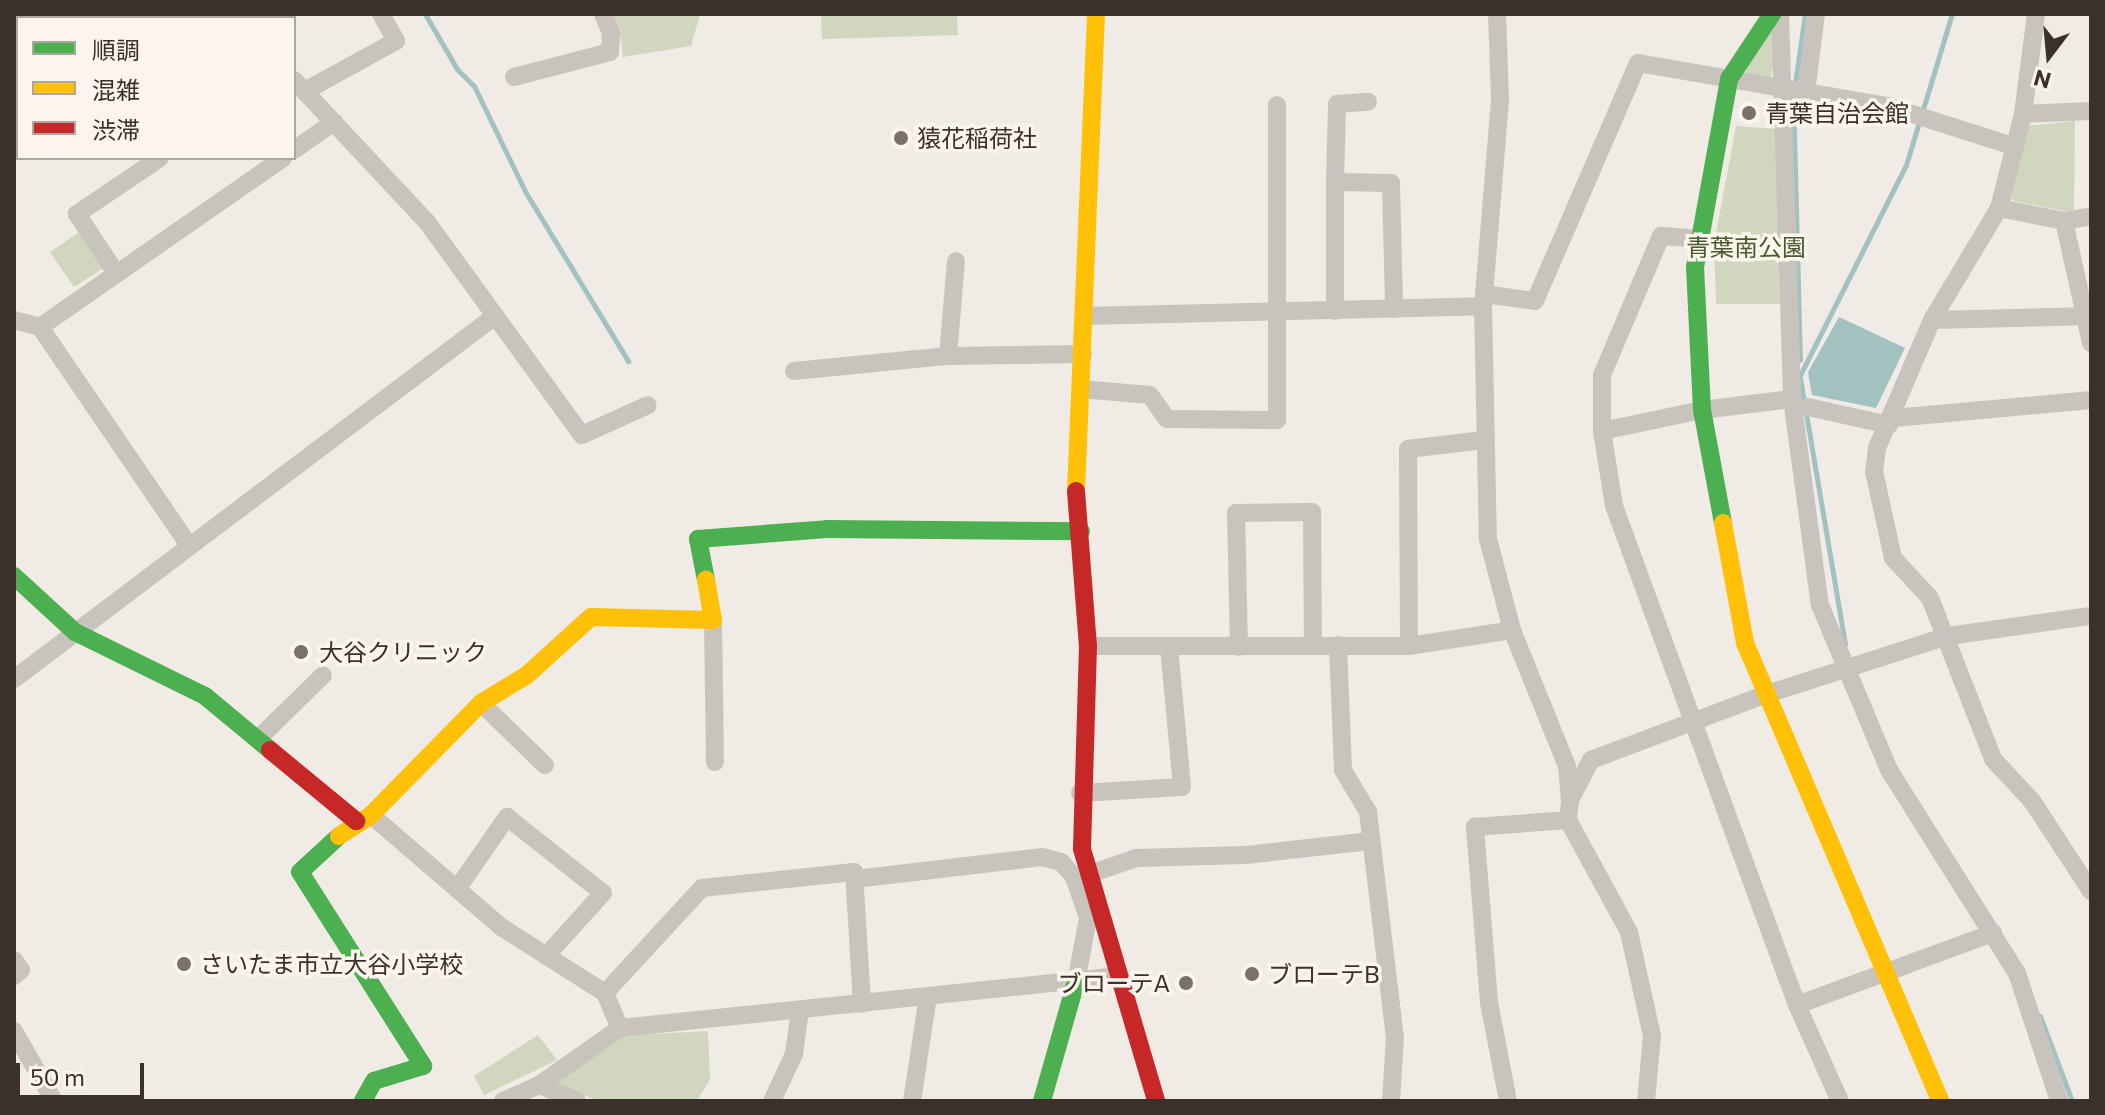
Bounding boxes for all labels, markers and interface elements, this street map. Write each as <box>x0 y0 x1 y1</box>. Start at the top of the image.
legend <box>16 16 296 160</box>
north arrow <box>2009 16 2089 96</box>
text: 順調 <box>92 35 140 64</box>
text: N <box>2031 64 2054 95</box>
text: 混雑 <box>92 75 140 104</box>
place label: 青葉自治会館 <box>1765 99 1909 127</box>
marker: 青葉自治会館 <box>1740 104 1758 122</box>
text: 渋滞 <box>92 115 140 144</box>
place label: 猿花稲荷社 <box>917 124 1037 152</box>
marker: 猿花稲荷社 <box>892 129 910 147</box>
park label: 青葉南公園 <box>1686 233 1806 261</box>
place label: 大谷クリニック <box>319 638 487 666</box>
marker: 大谷クリニック <box>290 641 312 663</box>
place label: さいたま市立大谷小学校 <box>200 950 464 978</box>
marker: さいたま市立大谷小学校 <box>175 955 193 973</box>
place label: ブローテB <box>1268 960 1379 988</box>
marker: ブローテB <box>1243 965 1261 983</box>
place label: ブローテA <box>1057 969 1170 997</box>
marker: ブローテA <box>1177 974 1195 992</box>
scale bar <box>20 1047 148 1097</box>
text: 50 m <box>30 1062 85 1091</box>

